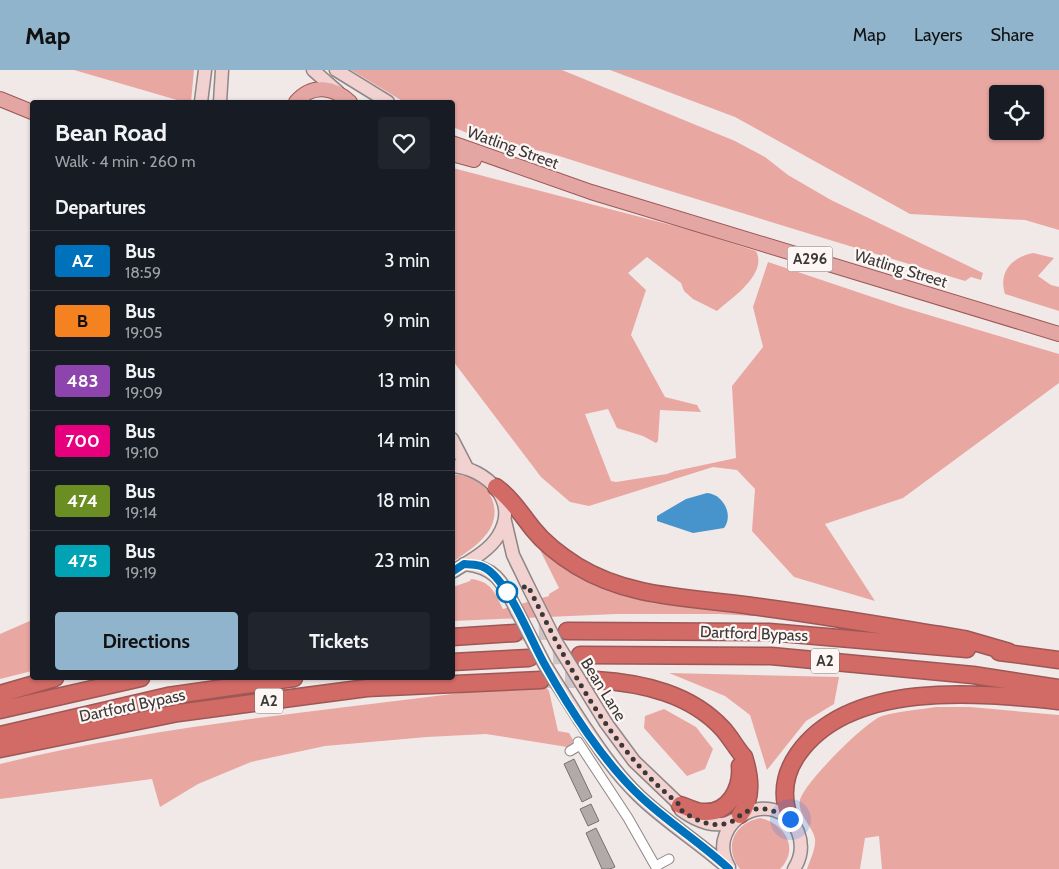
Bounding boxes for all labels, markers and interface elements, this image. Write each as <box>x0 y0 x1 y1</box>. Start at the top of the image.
text: Map <box>25 21 71 50</box>
text: Map <box>853 24 886 46</box>
text: Layers <box>914 24 963 46</box>
text: Share <box>991 24 1034 46</box>
map controls <box>989 85 1044 140</box>
button: locate <box>989 85 1044 140</box>
button: heart <box>378 117 430 169</box>
text: Bean Road <box>55 118 167 147</box>
street label: Watling Street <box>464 122 562 173</box>
text: Walk · 4 min · 260 m <box>55 152 196 171</box>
text: Departures <box>55 196 146 219</box>
text: Bus <box>125 240 155 263</box>
street label: Watling Street <box>852 245 950 292</box>
road number: A296 <box>788 246 832 272</box>
text: 3 min <box>384 249 430 272</box>
text: AZ <box>72 250 93 272</box>
text: 18:59 <box>125 263 161 282</box>
text: Bus <box>125 300 155 323</box>
text: 9 min <box>384 309 430 332</box>
text: B <box>77 310 88 332</box>
text: 19:05 <box>125 323 162 342</box>
text: Bus <box>125 360 155 383</box>
text: 13 min <box>378 369 430 392</box>
text: 483 <box>67 370 98 392</box>
text: 19:09 <box>125 383 163 402</box>
text: Bus <box>125 420 155 443</box>
text: 14 min <box>377 429 430 452</box>
text: 700 <box>65 430 100 452</box>
text: 19:10 <box>125 443 159 462</box>
text: Bus <box>125 480 155 503</box>
text: 18 min <box>377 489 430 512</box>
text: 474 <box>67 490 98 512</box>
text: 19:14 <box>125 503 157 522</box>
text: Bus <box>125 540 155 563</box>
text: 23 min <box>374 549 430 572</box>
text: 475 <box>67 550 98 572</box>
text: 19:19 <box>125 563 157 582</box>
unlabelled marker <box>496 581 518 603</box>
button: Directions <box>55 612 238 670</box>
button: Tickets <box>248 612 430 670</box>
street label: Dartford Bypass <box>700 622 809 645</box>
road number: A2 <box>811 648 839 674</box>
street label: Bean Lane <box>577 654 630 724</box>
street label: Dartford Bypass <box>77 685 187 726</box>
road number: A2 <box>255 688 283 714</box>
your location <box>778 807 803 832</box>

